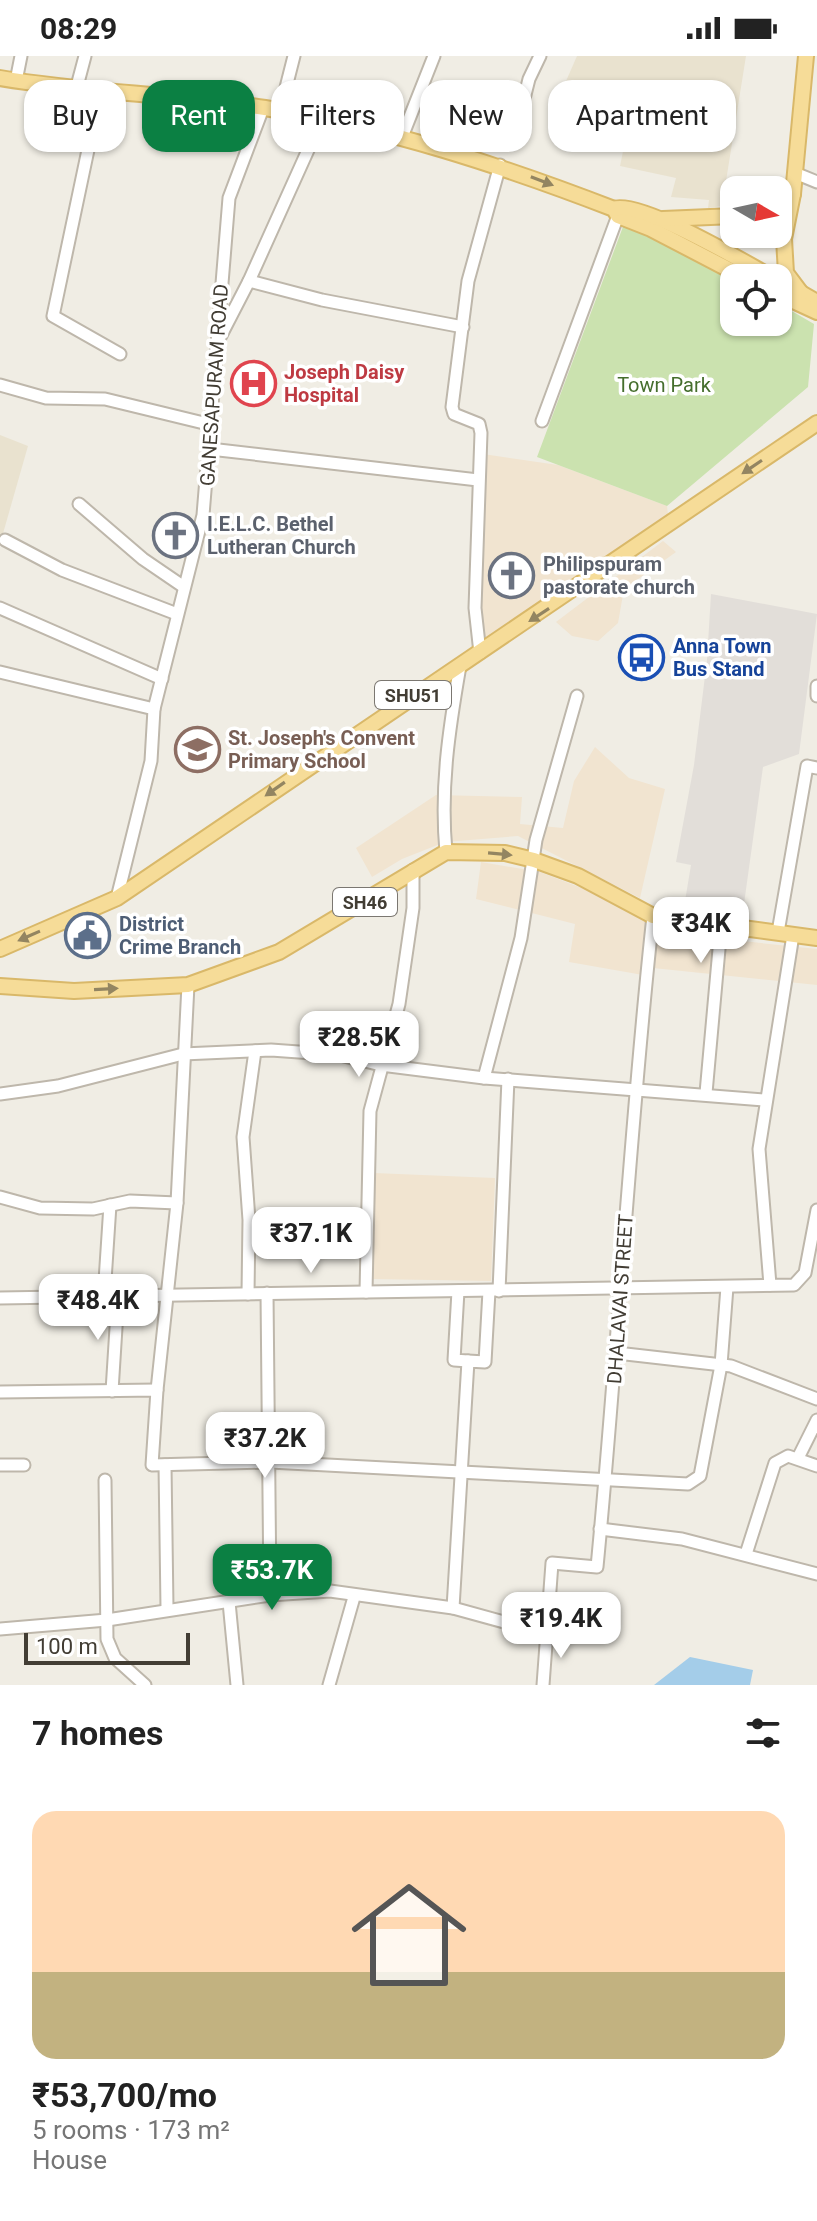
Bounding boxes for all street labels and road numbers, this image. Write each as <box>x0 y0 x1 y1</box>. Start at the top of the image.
street label: GANESAPURAM ROAD <box>195 283 233 487</box>
road number: SHU51 <box>375 681 451 709</box>
road number: SH46 <box>333 888 397 916</box>
street label: DHALAVAI STREET <box>602 1213 638 1385</box>

